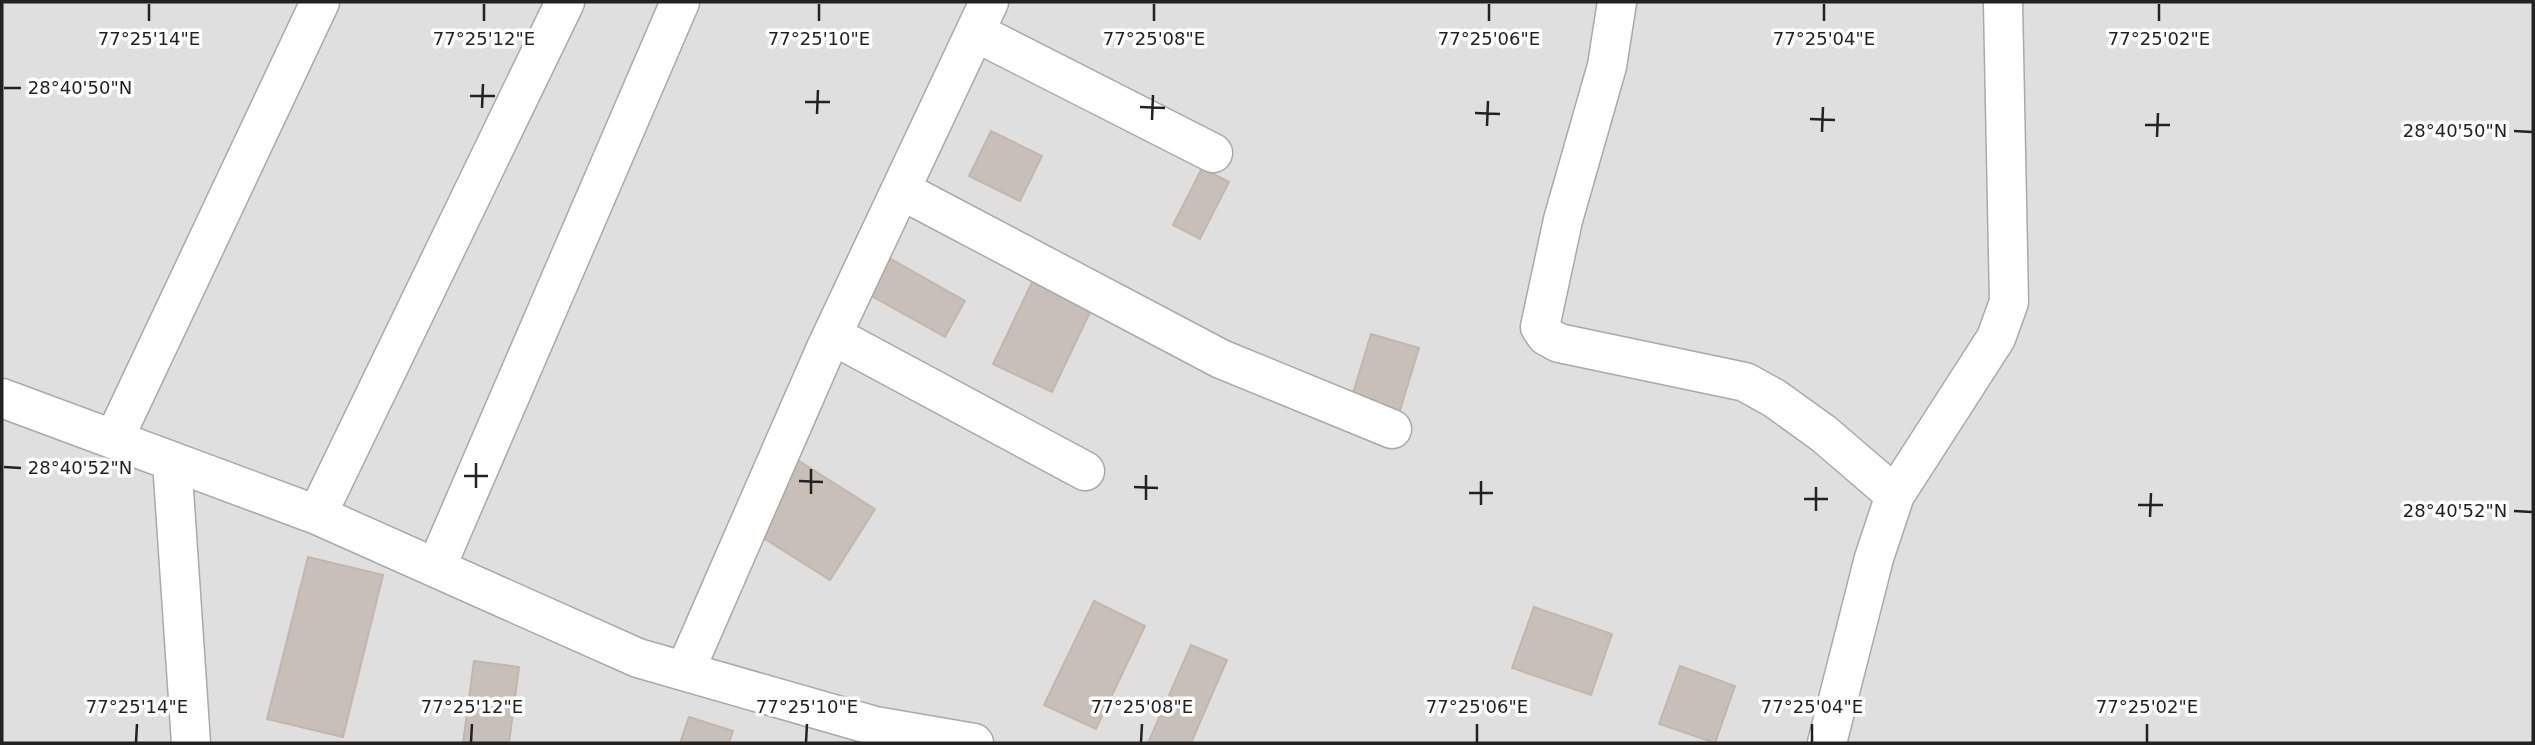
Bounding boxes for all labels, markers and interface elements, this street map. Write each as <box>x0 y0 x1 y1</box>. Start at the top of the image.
text: 77°25'14"E <box>98 28 200 49</box>
text: 77°25'12"E <box>433 28 535 49</box>
text: 77°25'10"E <box>768 28 870 49</box>
text: 77°25'08"E <box>1103 28 1205 49</box>
text: 77°25'06"E <box>1438 28 1540 49</box>
text: 77°25'04"E <box>1773 28 1875 49</box>
text: 77°25'02"E <box>2108 28 2210 49</box>
text: 28°40'50"N <box>28 77 132 98</box>
text: 28°40'50"N <box>2403 120 2507 141</box>
text: 28°40'52"N <box>28 457 132 478</box>
text: 28°40'52"N <box>2403 500 2507 521</box>
text: 77°25'14"E <box>86 696 188 717</box>
text: 77°25'12"E <box>421 696 523 717</box>
text: 77°25'10"E <box>756 696 858 717</box>
text: 77°25'08"E <box>1091 696 1193 717</box>
text: 77°25'06"E <box>1426 696 1528 717</box>
text: 77°25'04"E <box>1761 696 1863 717</box>
text: 77°25'02"E <box>2096 696 2198 717</box>

